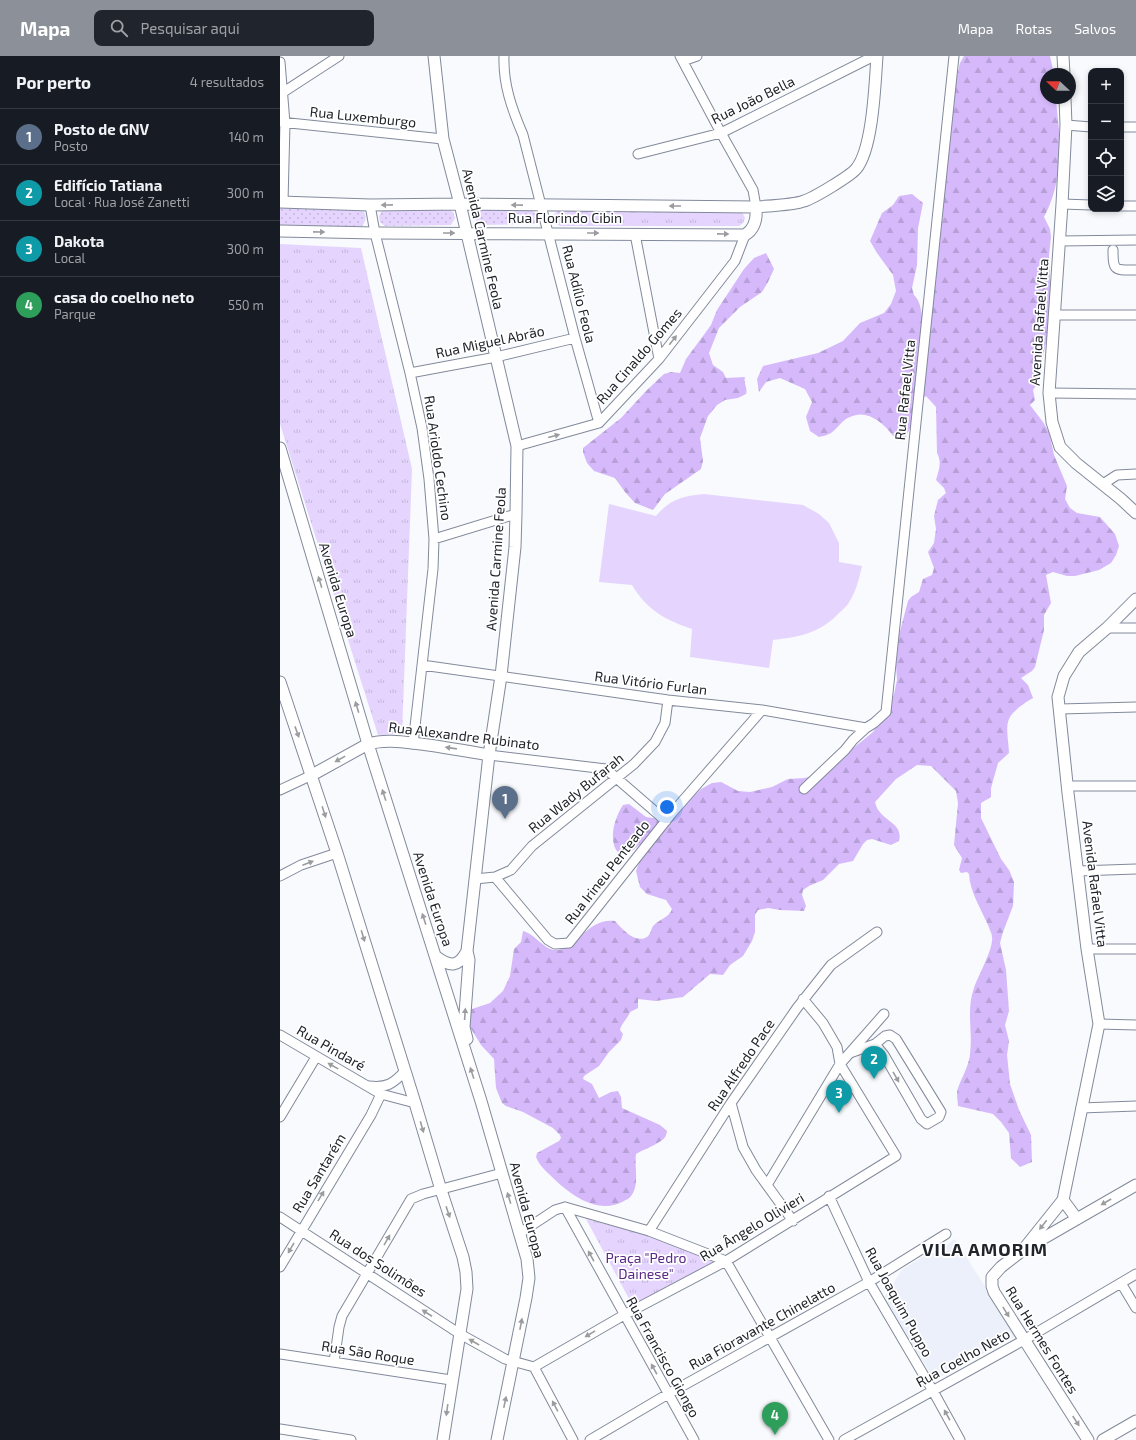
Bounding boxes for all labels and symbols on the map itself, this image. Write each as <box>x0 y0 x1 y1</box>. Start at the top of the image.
north arrow <box>1040 68 1076 104</box>
street label: Rua João Bella <box>708 72 797 127</box>
street label: Rua Luxemburgo <box>309 102 417 131</box>
street label: Avenida Carmine Feola <box>459 167 508 311</box>
one-way arrow <box>380 202 393 208</box>
one-way arrow <box>510 202 523 208</box>
one-way arrow <box>668 203 681 209</box>
street label: Rua Florindo Cibin <box>508 209 622 226</box>
one-way arrow <box>313 228 325 235</box>
one-way arrow <box>443 230 456 236</box>
one-way arrow <box>587 230 600 236</box>
one-way arrow <box>717 231 730 237</box>
street label: Rua Adílio Feola <box>559 243 600 345</box>
street label: Avenida Rafael Vitta <box>1026 258 1051 386</box>
street label: Rua Cinaldo Gomes <box>592 304 685 407</box>
street label: Rua Miguel Abrão <box>434 322 546 361</box>
one-way arrow <box>669 335 678 346</box>
street label: Rua Rafael Vitta <box>891 339 918 441</box>
street label: Rua Arioldo Cechino <box>421 394 456 522</box>
one-way arrow <box>548 432 561 438</box>
street label: Avenida Carmine Feola <box>482 486 509 631</box>
street label: Avenida Europa <box>316 540 361 640</box>
one-way arrow <box>317 576 323 588</box>
street label: Rua Vitório Furlan <box>594 667 708 698</box>
one-way arrow <box>354 700 360 712</box>
street label: Rua Alexandre Rubinato <box>388 718 541 753</box>
one-way arrow <box>294 726 300 738</box>
one-way arrow <box>445 745 457 751</box>
street label: Rua Wady Bufarah <box>525 749 627 836</box>
one-way arrow <box>334 756 346 763</box>
pin: 1 <box>492 786 518 819</box>
one-way arrow <box>381 789 387 801</box>
your location <box>657 797 677 817</box>
one-way arrow <box>321 806 327 818</box>
street label: Rua Irineu Penteado <box>561 816 653 927</box>
street label: Avenida Rafael Vitta <box>1079 820 1112 948</box>
street label: Avenida Europa <box>410 849 457 948</box>
one-way arrow <box>302 859 314 865</box>
one-way arrow <box>420 913 426 925</box>
one-way arrow <box>360 930 366 942</box>
one-way arrow <box>462 1008 469 1020</box>
street label: Rua Alfredo Pace <box>704 1015 778 1114</box>
street label: Rua Pindaré <box>294 1021 368 1074</box>
pin: 2 <box>861 1046 887 1079</box>
one-way arrow <box>327 1063 339 1070</box>
one-way arrow <box>469 1067 475 1079</box>
one-way arrow <box>893 1071 900 1083</box>
pin: 3 <box>826 1080 852 1113</box>
one-way arrow <box>419 1121 425 1133</box>
street label: Rua Santarém <box>288 1130 349 1215</box>
street label: Avenida Europa <box>506 1160 548 1260</box>
street label: Rua Ângelo Olivieri <box>696 1189 807 1264</box>
one-way arrow <box>318 1190 325 1202</box>
one-way arrow <box>506 1191 512 1203</box>
one-way arrow <box>1101 1198 1112 1205</box>
one-way arrow <box>445 1206 451 1218</box>
one-way arrow <box>1038 1219 1047 1230</box>
street label: Rua dos Solimões <box>327 1225 430 1300</box>
one-way arrow <box>383 1234 390 1246</box>
district label: VILA AMORIM <box>922 1238 1048 1260</box>
one-way arrow <box>287 1242 294 1254</box>
street label: Rua Joaquim Puppo <box>862 1244 937 1360</box>
park label: Praça "Pedro Dainese" <box>605 1249 687 1282</box>
one-way arrow <box>588 1250 595 1261</box>
street label: Rua Fioravante Chinelatto <box>686 1278 838 1373</box>
street label: Rua Hermes Fontes <box>1003 1283 1082 1397</box>
street label: Rua Francisco Giongo <box>623 1293 704 1420</box>
one-way arrow <box>1002 1307 1010 1317</box>
one-way arrow <box>421 1309 433 1316</box>
one-way arrow <box>518 1318 524 1330</box>
street label: Rua Coelho Neto <box>913 1325 1013 1390</box>
one-way arrow <box>584 1331 596 1338</box>
street label: Rua São Roque <box>320 1337 416 1368</box>
one-way arrow <box>468 1338 480 1345</box>
one-way arrow <box>651 1363 657 1375</box>
one-way arrow <box>502 1396 508 1408</box>
one-way arrow <box>551 1400 558 1411</box>
pin: 4 <box>762 1402 788 1435</box>
one-way arrow <box>444 1404 450 1416</box>
one-way arrow <box>943 1410 950 1421</box>
one-way arrow <box>1072 1416 1080 1426</box>

